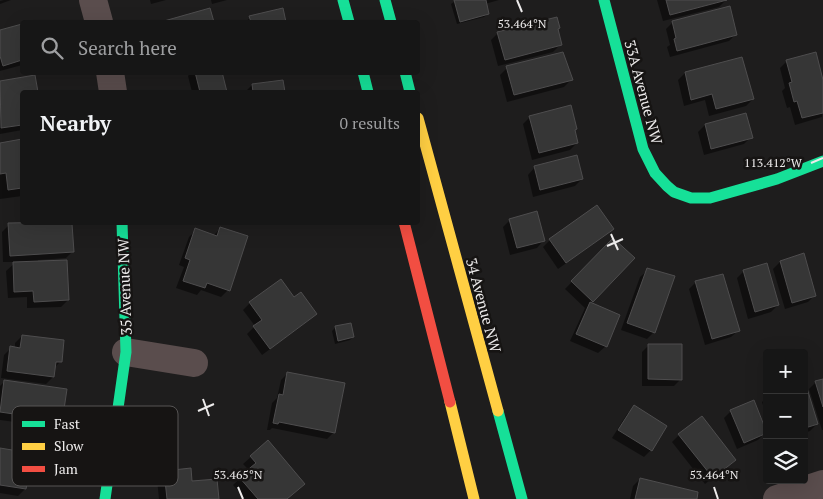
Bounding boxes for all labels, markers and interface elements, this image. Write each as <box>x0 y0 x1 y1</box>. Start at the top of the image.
text: 53.464°N <box>497 16 547 31</box>
search box <box>20 20 420 75</box>
icon: search <box>38 34 66 62</box>
text: Search here <box>78 35 177 60</box>
street label: 33A Avenue NW <box>620 38 668 147</box>
text: Nearby <box>40 109 111 137</box>
text: 0 results <box>340 112 400 134</box>
text: 113.412°W <box>744 155 803 170</box>
street label: 35 Avenue NW <box>112 237 136 336</box>
street label: 34 Avenue NW <box>462 256 506 355</box>
map controls <box>763 349 808 484</box>
button: + <box>763 349 808 394</box>
button: − <box>763 394 808 439</box>
legend <box>12 406 178 486</box>
text: Fast <box>54 414 81 433</box>
text: Slow <box>54 436 84 455</box>
button: layers <box>763 439 808 484</box>
text: Jam <box>54 459 78 478</box>
text: 53.465°N <box>213 467 263 482</box>
text: 53.464°N <box>689 467 739 482</box>

